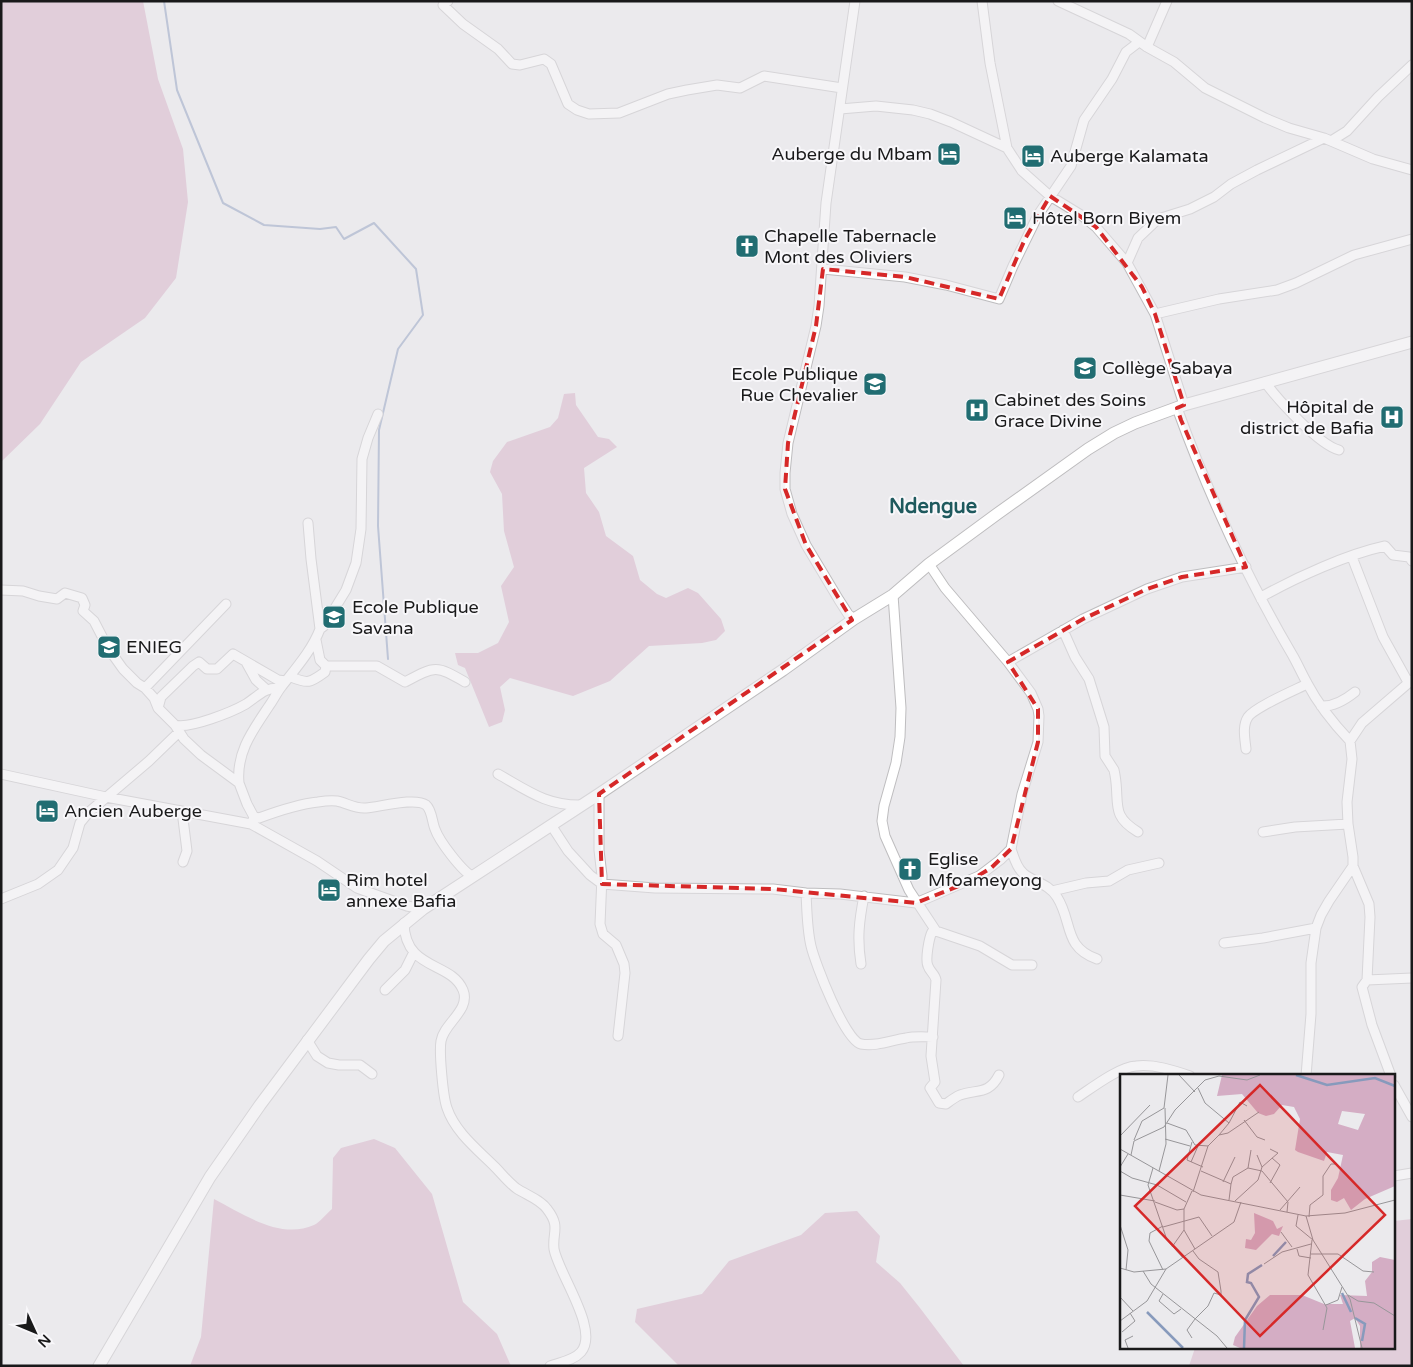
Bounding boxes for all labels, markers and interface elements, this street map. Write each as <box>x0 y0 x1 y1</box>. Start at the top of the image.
hotel icon: Auberge du Mbam <box>936 141 962 167</box>
place label: Auberge du Mbam <box>771 143 932 165</box>
hotel icon: Auberge Kalamata <box>1020 143 1046 169</box>
place label: Auberge Kalamata <box>1050 145 1209 167</box>
hotel icon: Hôtel Born Biyem <box>1002 205 1028 231</box>
place label: Hôtel Born Biyem <box>1032 207 1181 229</box>
place label: Chapelle Tabernacle Mont des Oliviers <box>764 225 936 268</box>
church icon: Chapelle Tabernacle Mont des Oliviers <box>734 233 760 259</box>
school or university icon: Collège Sabaya <box>1072 355 1098 381</box>
place label: Collège Sabaya <box>1102 357 1233 379</box>
place label: Ecole Publique Rue Chevalier <box>731 363 858 406</box>
school or university icon: Ecole Publique Rue Chevalier <box>862 371 888 397</box>
place label: Cabinet des Soins Grace Divine <box>994 389 1146 432</box>
place label: Hôpital de district de Bafia <box>1240 396 1374 439</box>
hospital icon: Cabinet des Soins Grace Divine <box>964 397 990 423</box>
hospital icon: Hôpital de district de Bafia <box>1379 404 1405 430</box>
district label: Ndengue <box>889 495 977 519</box>
place label: Ecole Publique Savana <box>352 596 479 639</box>
school or university icon: Ecole Publique Savana <box>321 604 347 630</box>
school or university icon: ENIEG <box>96 634 122 660</box>
place label: ENIEG <box>126 636 182 658</box>
hotel icon: Ancien Auberge <box>34 798 60 824</box>
place label: Ancien Auberge <box>64 800 202 822</box>
place label: Eglise Mfoameyong <box>928 848 1042 891</box>
church icon: Eglise Mfoameyong <box>897 856 923 882</box>
place label: Rim hotel annexe Bafia <box>346 869 456 912</box>
hotel icon: Rim hotel annexe Bafia <box>316 877 342 903</box>
inset map <box>1120 1074 1396 1350</box>
north arrow <box>10 1307 60 1357</box>
text: N <box>34 1331 54 1351</box>

